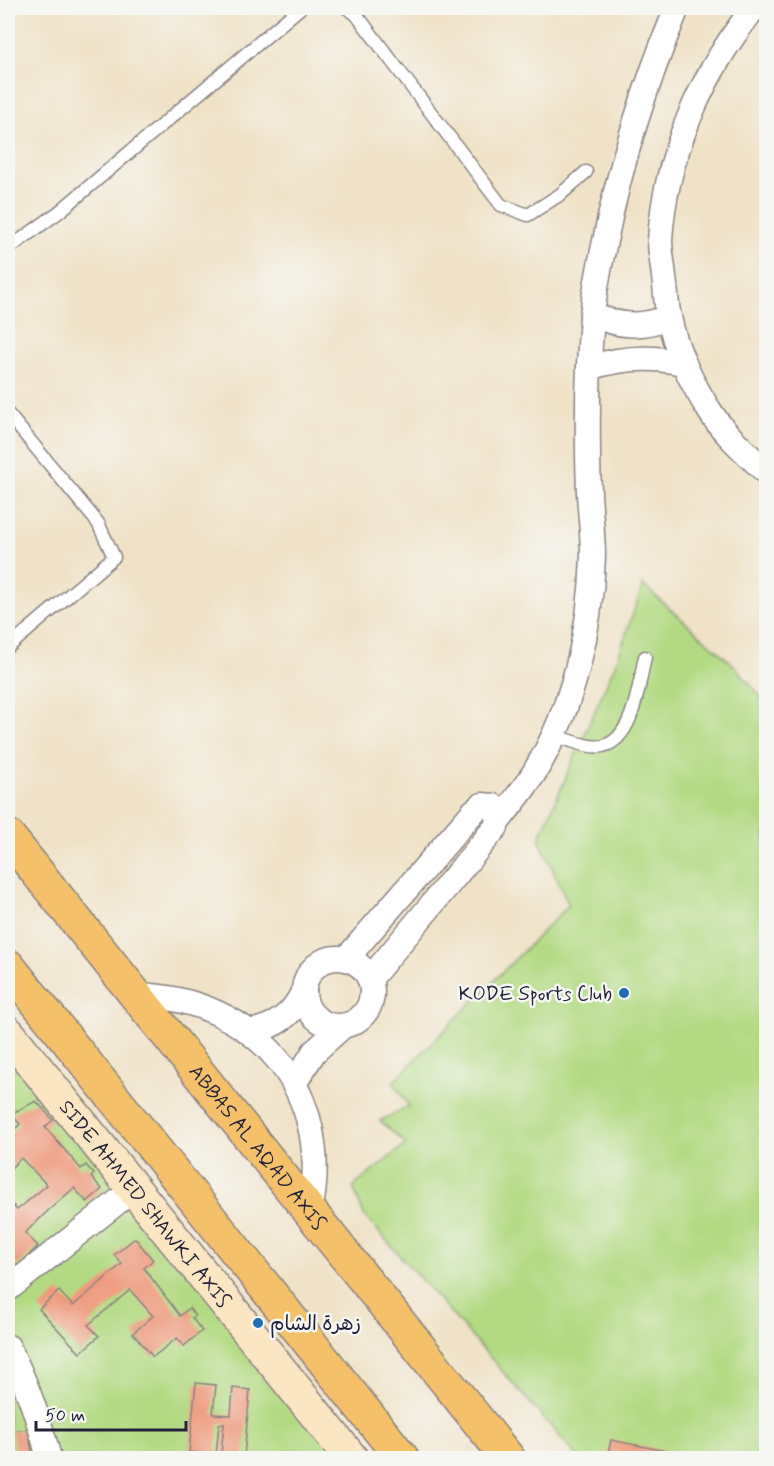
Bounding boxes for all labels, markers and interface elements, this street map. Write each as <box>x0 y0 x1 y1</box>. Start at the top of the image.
place label: KODE Sports Club <box>458 981 612 1008</box>
marker: KODE Sports Club <box>617 986 631 1000</box>
street label: ABBAS AL AQAD AXIS <box>182 1059 332 1236</box>
street label: SIDE AHMED SHAWKI AXIS <box>52 1095 237 1314</box>
place label: زهرة الشام <box>270 1311 361 1338</box>
marker: زهرة الشام <box>251 1316 265 1330</box>
scale bar <box>36 1394 186 1432</box>
text: 50 m <box>45 1404 85 1428</box>

